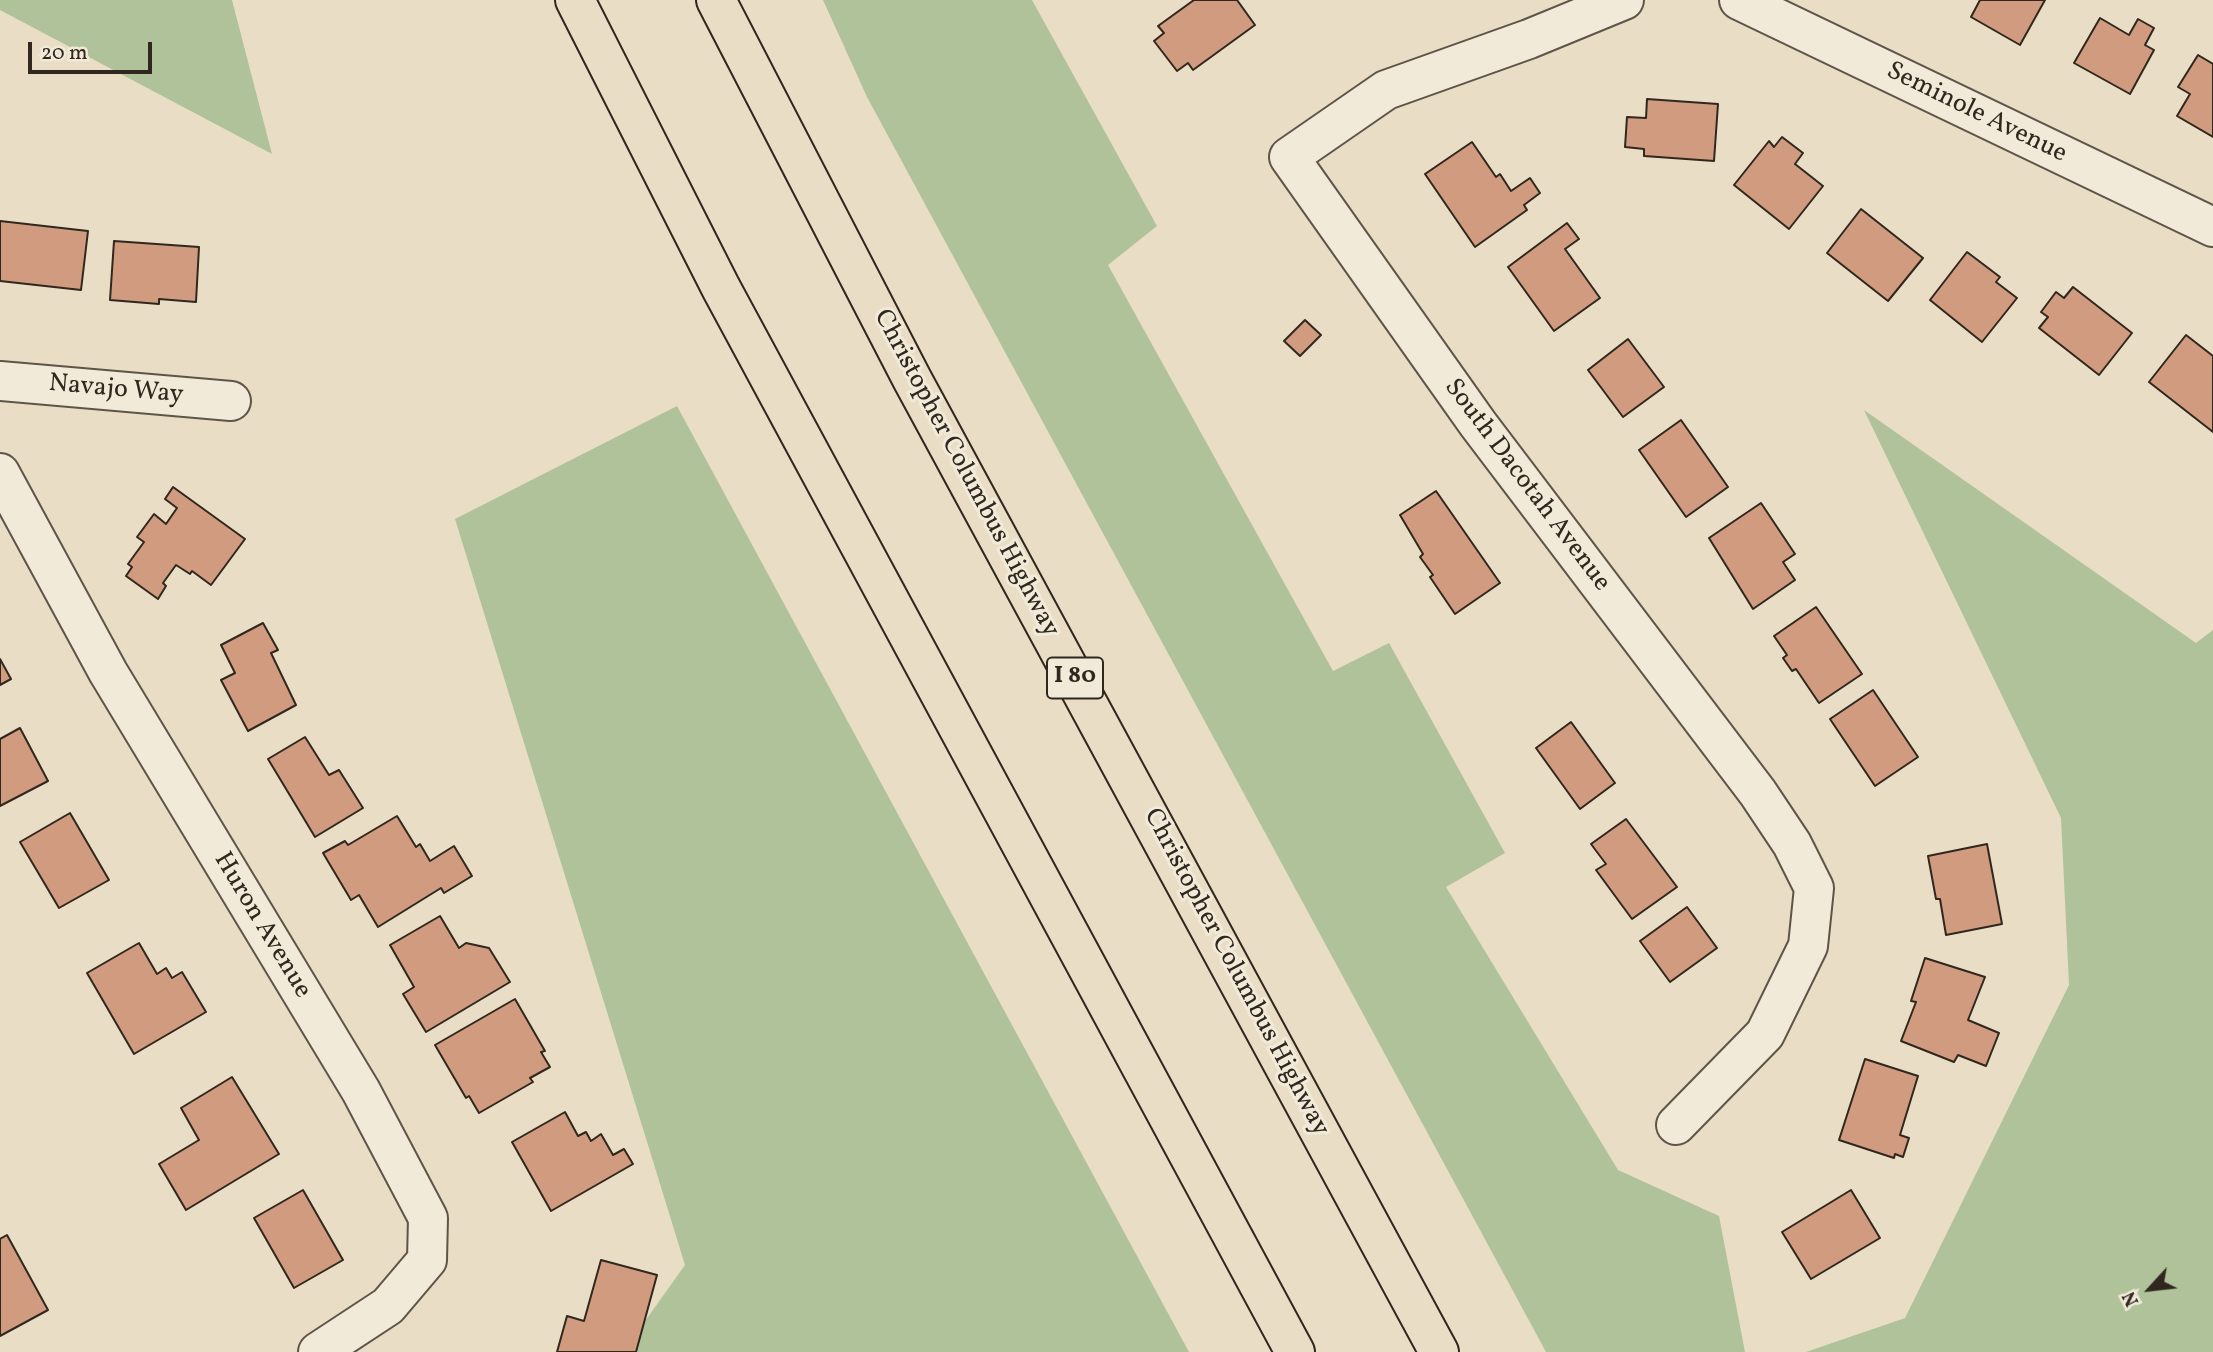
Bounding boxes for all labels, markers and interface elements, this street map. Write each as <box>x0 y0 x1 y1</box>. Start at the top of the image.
scale bar <box>32 28 156 72</box>
text: 20 m <box>41 39 87 68</box>
street label: Seminole Avenue <box>1881 57 2071 171</box>
street label: Christopher Columbus Highway <box>865 305 1065 643</box>
street label: Navajo Way <box>47 370 185 412</box>
street label: South Dacotah Avenue <box>1436 374 1616 598</box>
road number: I 80 <box>1047 658 1103 698</box>
street label: Christopher Columbus Highway <box>1135 804 1335 1142</box>
street label: Huron Avenue <box>205 847 317 1005</box>
north arrow <box>2115 1254 2185 1324</box>
text: N <box>2117 1286 2146 1311</box>

